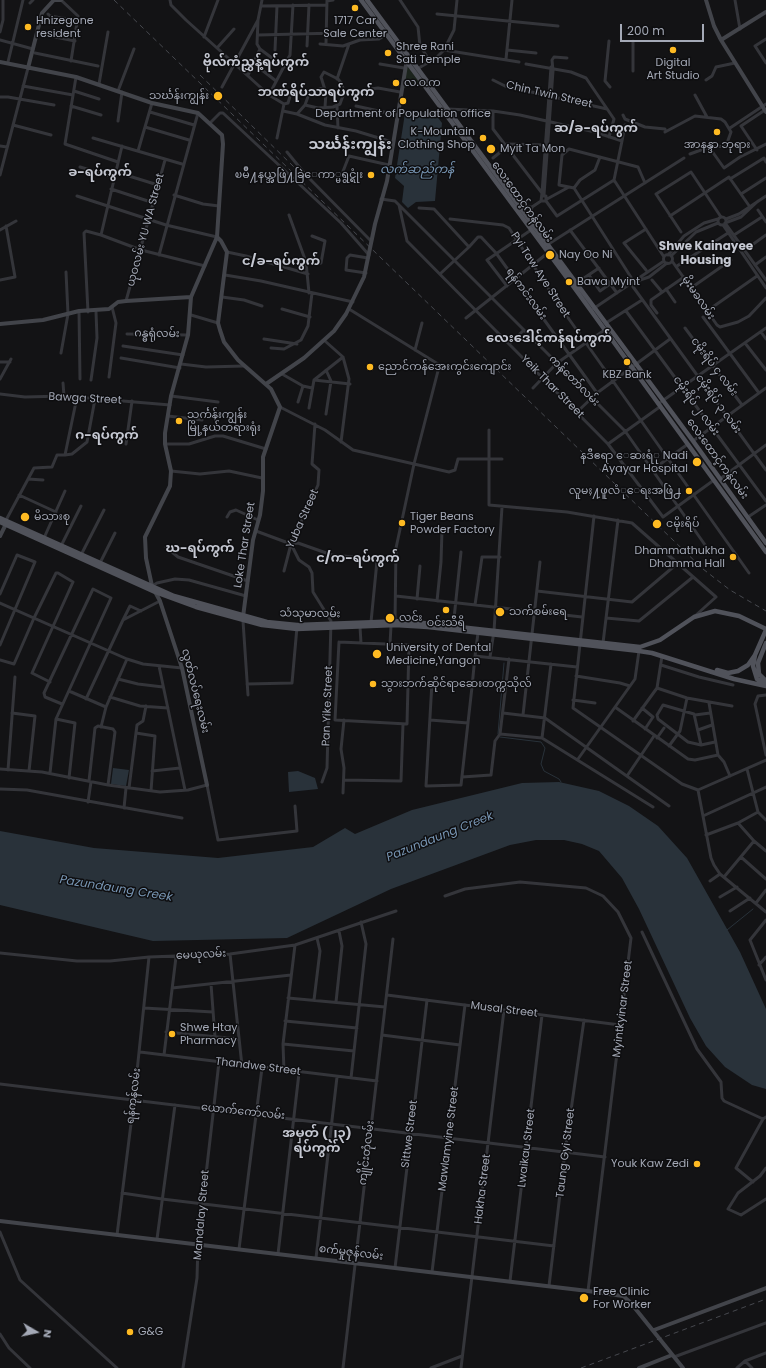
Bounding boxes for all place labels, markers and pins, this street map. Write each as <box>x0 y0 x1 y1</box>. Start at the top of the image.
marker: 1717 Car Sale Center <box>350 3 360 13</box>
place label: Hnizegone resident <box>36 14 94 40</box>
place label: 1717 Car Sale Center <box>323 14 387 40</box>
marker: Hnizegone resident <box>23 22 33 32</box>
place label: Shree Rani Sati Temple <box>396 40 461 66</box>
marker: Digital Art Studio <box>668 45 678 55</box>
marker: Shree Rani Sati Temple <box>383 48 393 58</box>
place label: Digital Art Studio <box>646 56 700 82</box>
place label: လ.၀.က <box>404 76 441 90</box>
marker: လ.၀.က <box>391 78 401 88</box>
place label: သင်္ဃန်းကျွန်း <box>149 89 209 103</box>
marker: သင်္ဃန်းကျွန်း <box>212 90 224 102</box>
marker: Department of Population office <box>398 96 408 106</box>
place label: Department of Population office <box>315 107 491 121</box>
place label: K-Mountain Clothing Shop <box>398 125 475 151</box>
marker: အာနန္ဒာ ဘုရား <box>712 127 722 137</box>
marker: K-Mountain Clothing Shop <box>478 133 488 143</box>
place label: အာနန္ဒာ ဘုရား <box>684 138 750 152</box>
place label: Myit Ta Mon <box>500 142 565 156</box>
marker: Myit Ta Mon <box>485 143 497 155</box>
place label: ၿမိဳ႔နယ္အဖြဲ႔ခြဲေကာ္မရွင္ရုံး <box>235 168 363 182</box>
marker: ၿမိဳ႔နယ္အဖြဲ႔ခြဲေကာ္မရွင္ရုံး <box>366 170 376 180</box>
place label: Nay Oo Ni <box>559 248 612 262</box>
marker: Nay Oo Ni <box>544 249 556 261</box>
place label: Bawa Myint <box>577 275 640 289</box>
marker: Bawa Myint <box>564 277 574 287</box>
marker: KBZ Bank <box>622 357 632 367</box>
place label: ညောင်ကန်အေးကွင်းကျောင်း <box>378 360 511 374</box>
marker: ညောင်ကန်အေးကွင်းကျောင်း <box>365 362 375 372</box>
place label: KBZ Bank <box>602 368 652 382</box>
place label: သင်္ကန်းကျွန်း မြို့နယ်တရားရုံး <box>187 408 261 434</box>
marker: သင်္ကန်းကျွန်း မြို့နယ်တရားရုံး <box>174 416 184 426</box>
place label: နဒီဧရာ ေဆးရံု Nadi Ayayar Hospital <box>580 449 688 475</box>
marker: နဒီဧရာ ေဆးရံု Nadi Ayayar Hospital <box>691 456 703 468</box>
place label: လူမႈ႔ဖူလံုေရးအဖြဲ႕ <box>569 484 681 498</box>
marker: လူမႈ႔ဖူလံုေရးအဖြဲ႕ <box>684 486 694 496</box>
place label: မိသားစု <box>34 510 70 524</box>
place label: Tiger Beans Powder Factory <box>410 510 495 536</box>
marker: မိသားစု <box>19 511 31 523</box>
place label: ငမိုးရိပ် <box>666 517 699 531</box>
marker: Tiger Beans Powder Factory <box>397 518 407 528</box>
marker: ငမိုးရိပ် <box>651 518 663 530</box>
place label: Dhammathukha Dhamma Hall <box>634 544 725 570</box>
marker: Dhammathukha Dhamma Hall <box>728 552 738 562</box>
marker: ဝင်းသီရိ <box>441 605 451 615</box>
place label: သက်စမ်းရေ <box>509 605 567 619</box>
marker: သက်စမ်းရေ <box>494 606 506 618</box>
place label: လင်း <box>399 611 422 625</box>
marker: လင်း <box>384 612 396 624</box>
place label: ဝင်းသီရိ <box>427 616 465 630</box>
place label: University of Dental Medicine,Yangon <box>386 641 491 667</box>
marker: University of Dental Medicine,Yangon <box>371 648 383 660</box>
place label: သွားဘက်‌ဆိုင်ရာဆေးတက္ကသိုလ် <box>381 677 532 691</box>
marker: သွားဘက်‌ဆိုင်ရာဆေးတက္ကသိုလ် <box>368 679 378 689</box>
place label: Shwe Htay Pharmacy <box>180 1021 238 1047</box>
marker: Shwe Htay Pharmacy <box>167 1029 177 1039</box>
place label: Youk Kaw Zedi <box>611 1157 689 1171</box>
marker: Youk Kaw Zedi <box>692 1159 702 1169</box>
place label: Free Clinic For Worker <box>593 1285 651 1311</box>
marker: Free Clinic For Worker <box>578 1292 590 1304</box>
place label: G&G <box>138 1325 163 1339</box>
marker: G&G <box>125 1327 135 1337</box>

